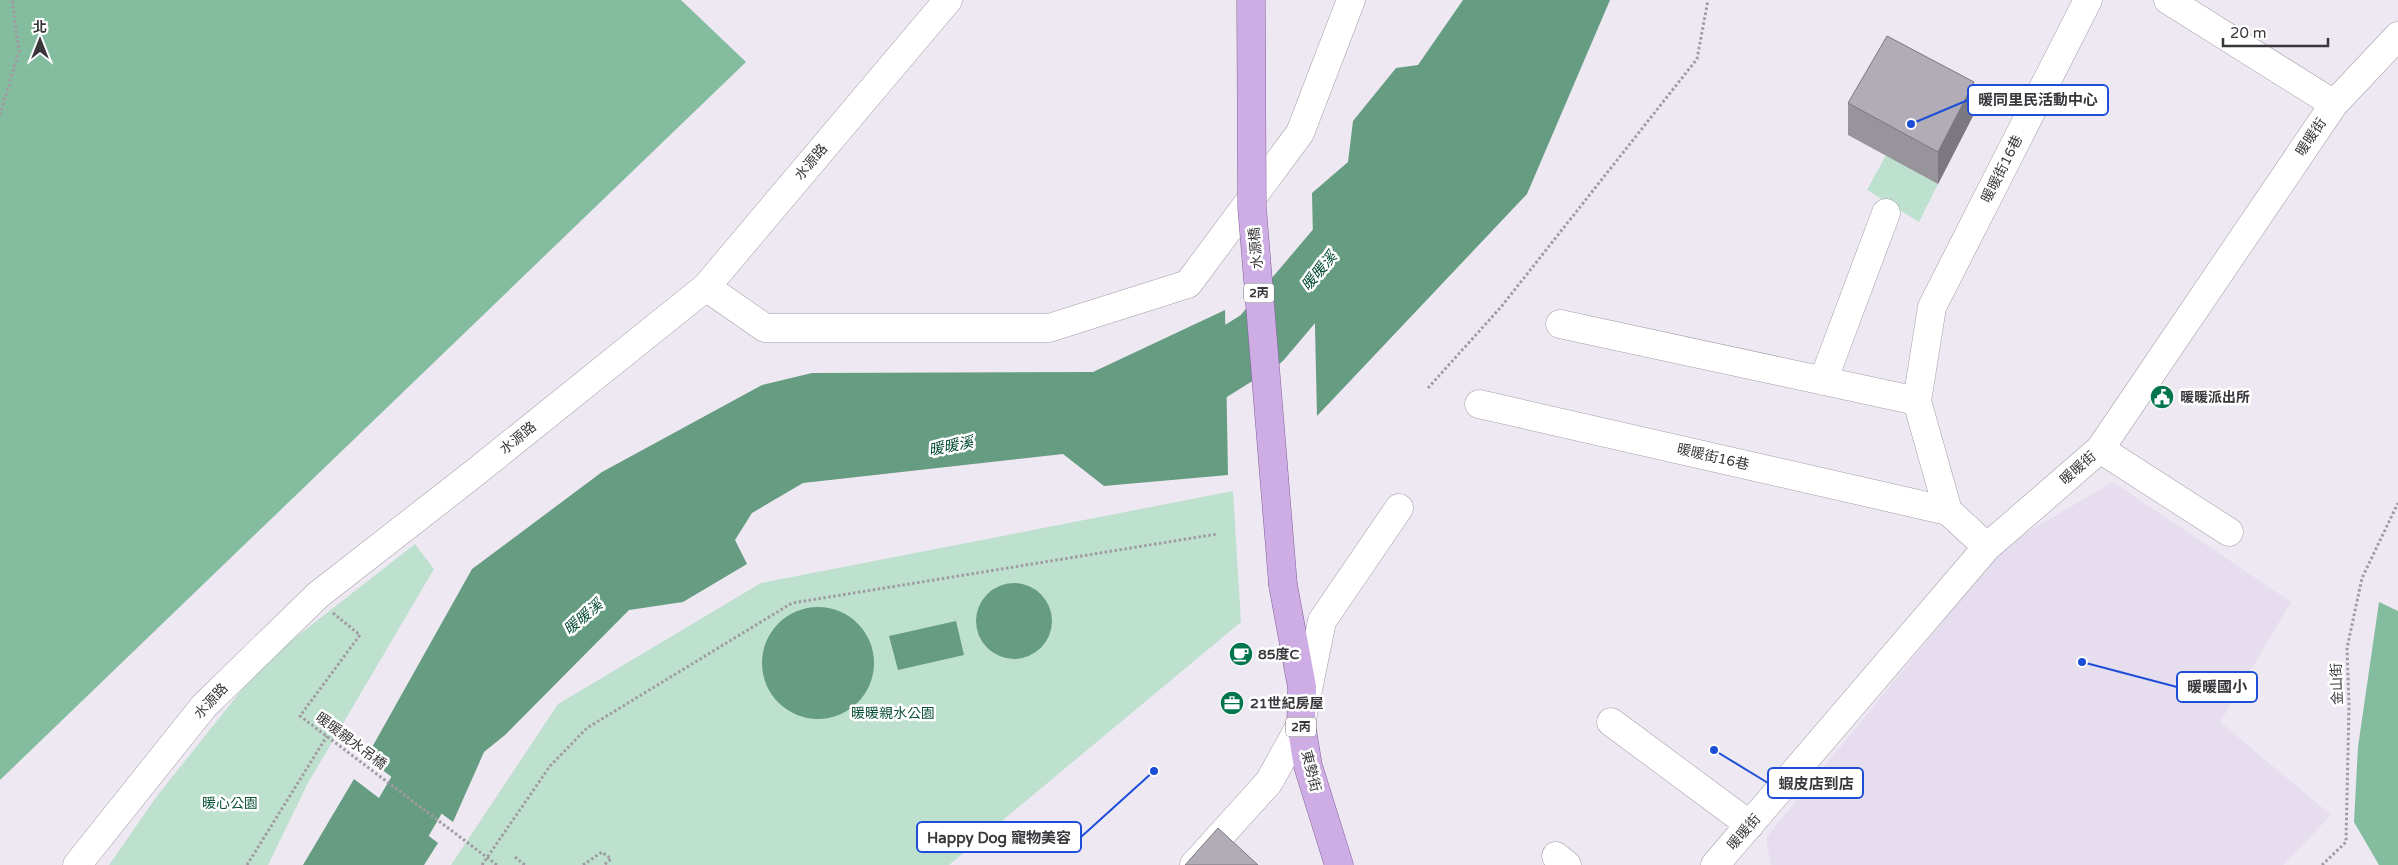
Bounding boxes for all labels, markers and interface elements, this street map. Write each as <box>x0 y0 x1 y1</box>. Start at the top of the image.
north arrow <box>15 15 65 65</box>
scale bar <box>2223 15 2328 47</box>
text: 北 <box>33 19 47 36</box>
text: 20 m <box>2230 24 2267 42</box>
callout: 暖同里民活動中心 <box>1968 85 2108 115</box>
text: 暖同里民活動中心 <box>1978 91 2098 109</box>
street label: 暖暖街 <box>2292 115 2330 159</box>
street label: 暖暖街16巷 <box>1978 132 2026 206</box>
street label: 水源路 <box>791 140 831 184</box>
street label: 水源橋 <box>1246 226 1266 270</box>
water label: 暖暖溪 <box>1298 246 1342 294</box>
road number: 2丙 <box>1244 284 1274 302</box>
public building icon: 暖暖派出所 <box>2149 384 2175 410</box>
place label: 暖暖派出所 <box>2180 389 2250 406</box>
street label: 水源路 <box>496 418 540 458</box>
water label: 暖暖溪 <box>927 432 977 459</box>
street label: 暖暖街16巷 <box>1675 440 1751 474</box>
street label: 暖暖街 <box>2057 448 2099 488</box>
water label: 暖暖溪 <box>560 594 608 638</box>
cafe icon: 85度C <box>1228 641 1254 667</box>
place label: 85度C <box>1258 646 1300 663</box>
street label: 金山街 <box>2328 663 2346 705</box>
callout: 暖暖國小 <box>2177 672 2257 702</box>
text: 暖暖國小 <box>2187 678 2248 696</box>
street label: 水源路 <box>190 680 232 722</box>
office icon: 21世紀房屋 <box>1219 690 1245 716</box>
place label: 21世紀房屋 <box>1250 695 1324 712</box>
park label: 暖暖親水公園 <box>851 705 935 722</box>
street label: 暖暖親水吊橋 <box>312 709 390 773</box>
road number: 2丙 <box>1286 718 1316 736</box>
street label: 東勢街 <box>1298 749 1324 793</box>
callout: 蝦皮店到店 <box>1768 768 1863 798</box>
text: 蝦皮店到店 <box>1778 775 1854 793</box>
park label: 暖心公園 <box>202 795 258 812</box>
street label: 暖暖街 <box>1724 811 1764 853</box>
callout: Happy Dog 寵物美容 <box>917 822 1081 852</box>
text: Happy Dog 寵物美容 <box>927 829 1071 848</box>

